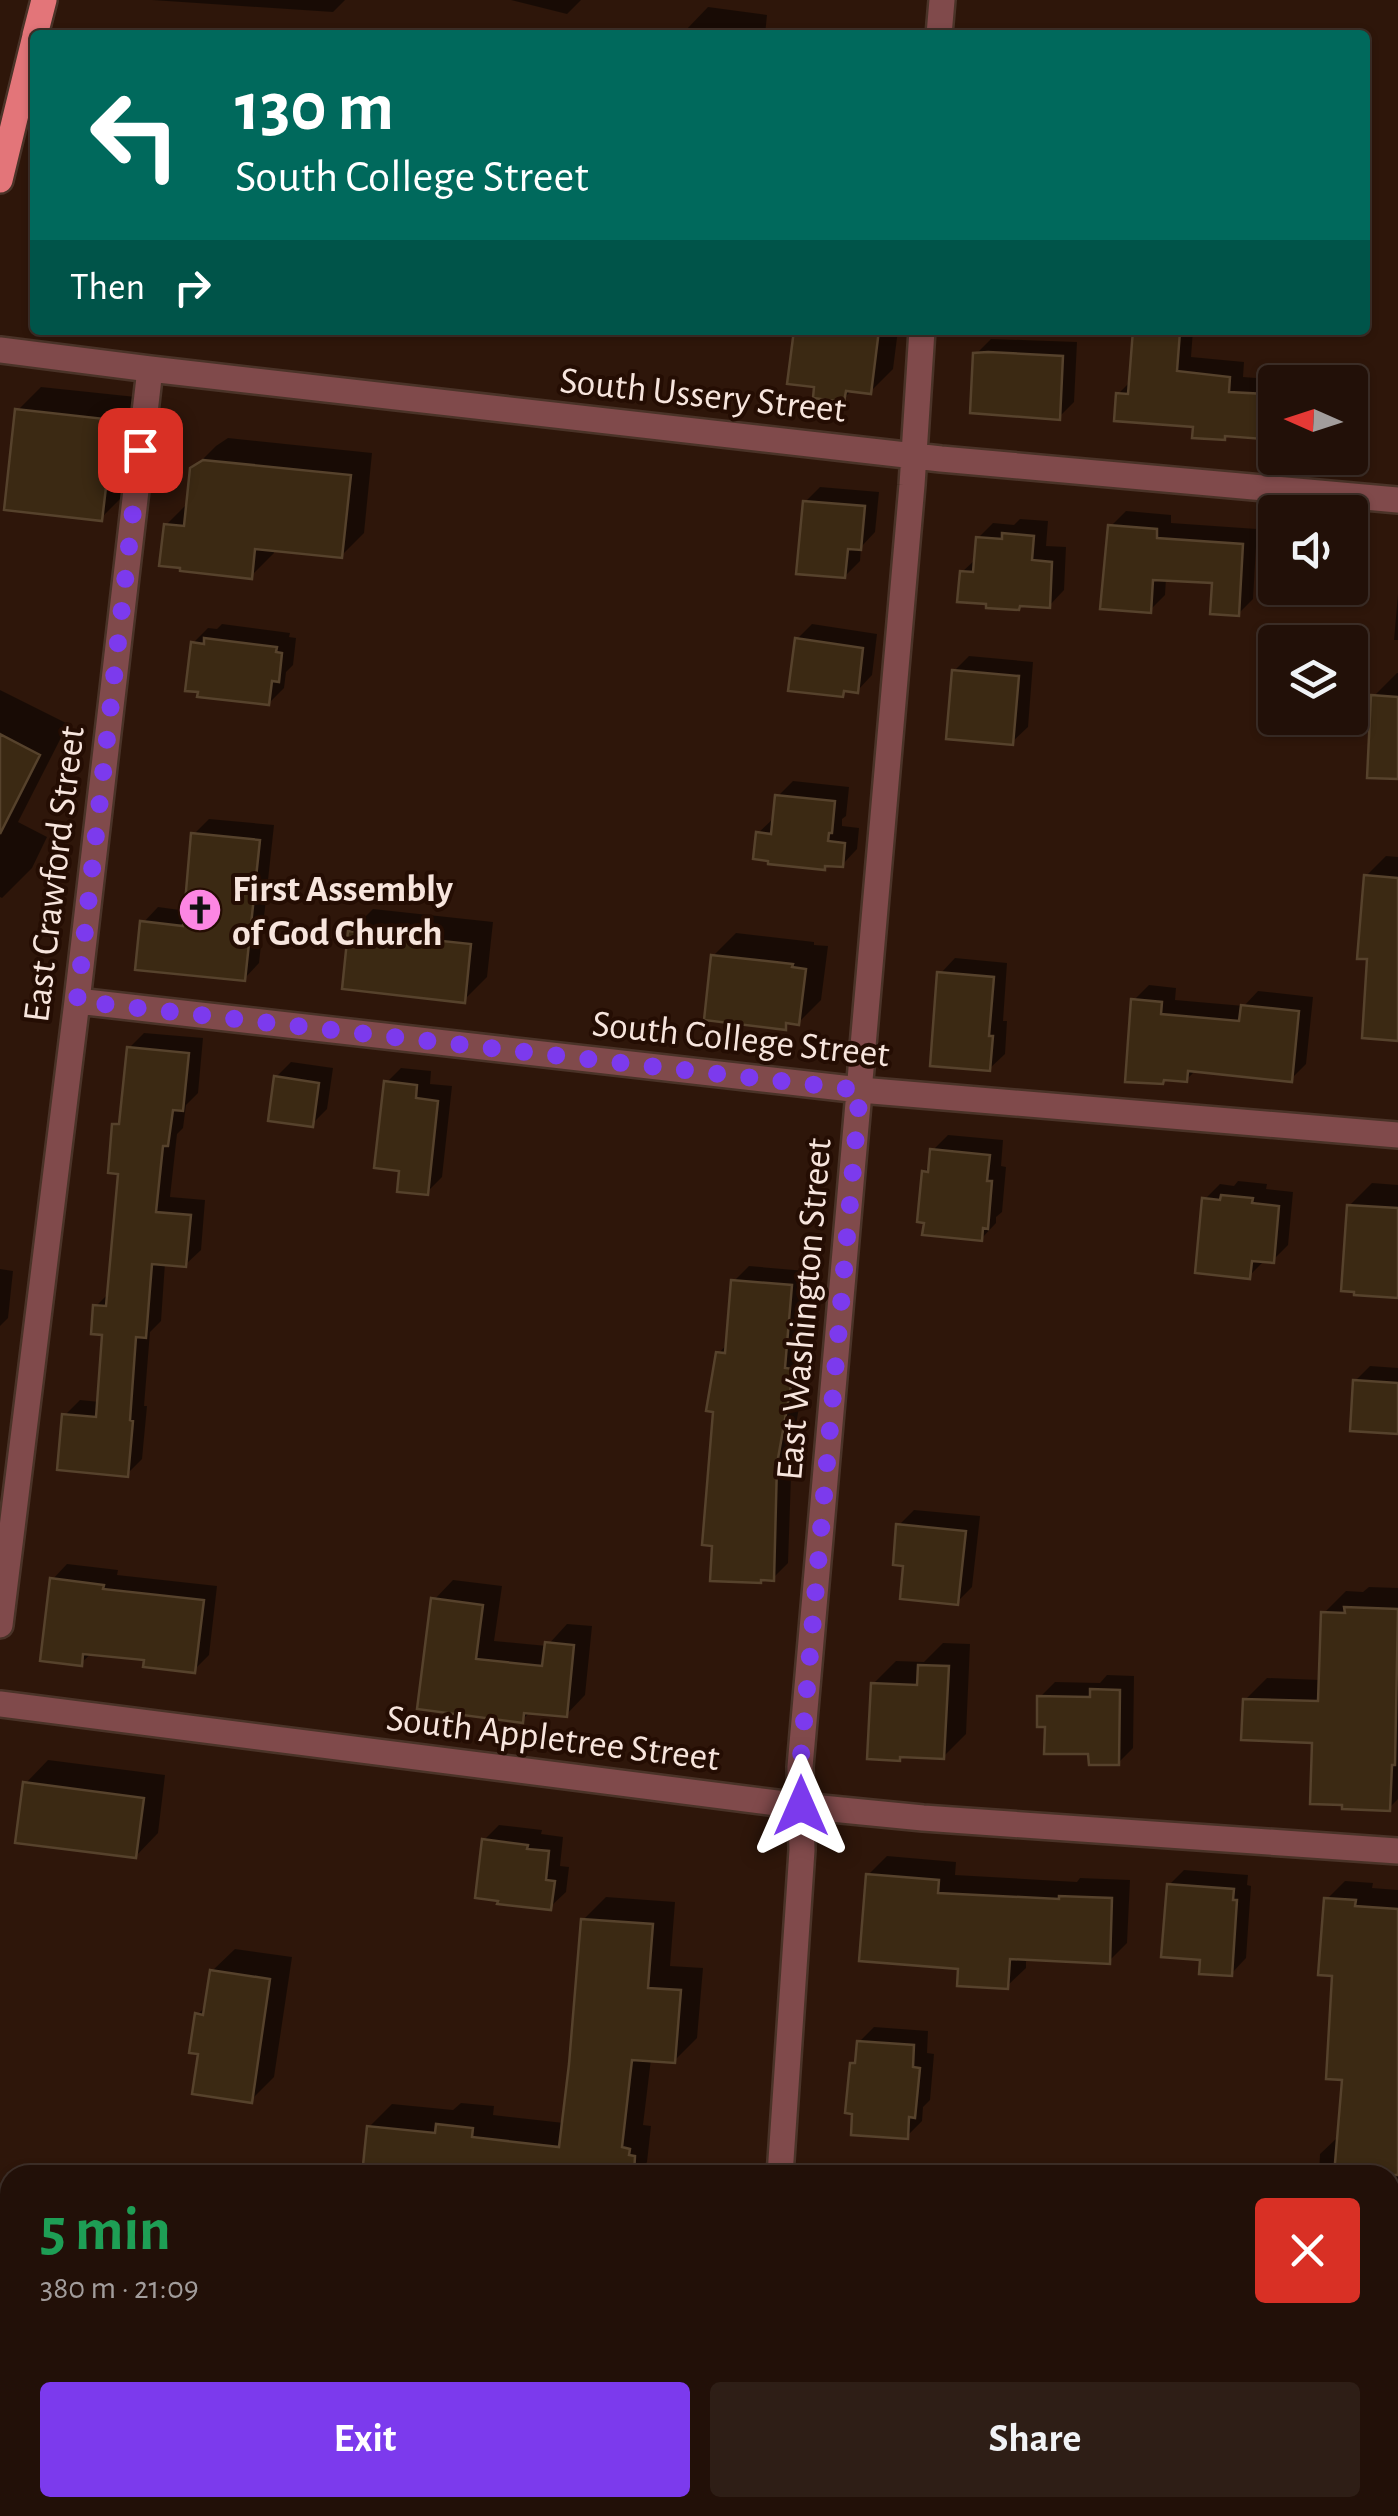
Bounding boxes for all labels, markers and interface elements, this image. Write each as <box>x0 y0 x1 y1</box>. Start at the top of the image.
icon: left <box>70 70 200 200</box>
text: 130 m <box>235 73 394 143</box>
text: South College Street <box>235 155 589 200</box>
icon: right <box>165 260 220 315</box>
text: Then <box>70 269 145 307</box>
street label: South Ussery Street <box>558 362 848 430</box>
north arrow <box>1258 365 1368 475</box>
map controls <box>1258 365 1368 735</box>
pin <box>98 408 183 493</box>
icon: arrive <box>113 423 168 478</box>
button: sound <box>1258 495 1368 605</box>
button: layers <box>1258 625 1368 735</box>
street label: East Crawford Street <box>18 724 92 1024</box>
place label: First Assembly of God Church <box>232 871 453 953</box>
church icon: First Assembly of God Church <box>177 887 223 933</box>
street label: South College Street <box>590 1005 891 1074</box>
street label: East Washington Street <box>771 1136 839 1482</box>
street label: South Appletree Street <box>384 1700 721 1778</box>
position arrow <box>749 1754 853 1858</box>
button: close <box>1255 2198 1360 2303</box>
text: 5 min <box>40 2201 171 2261</box>
text: 380 m · 21:09 <box>40 2272 199 2304</box>
button: Exit <box>40 2382 690 2497</box>
button: Share <box>710 2382 1360 2497</box>

